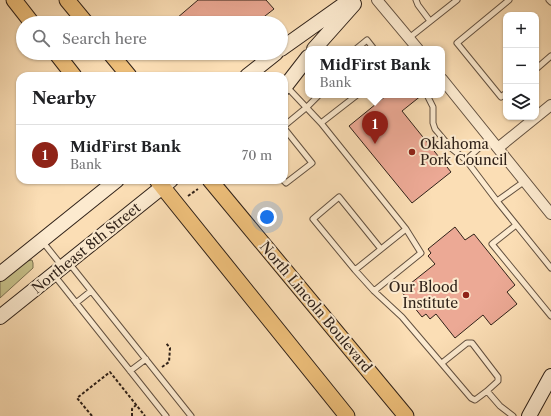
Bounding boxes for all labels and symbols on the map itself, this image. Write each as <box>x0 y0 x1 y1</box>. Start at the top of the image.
pin: 1 <box>362 111 388 144</box>
place label: Oklahoma Pork Council <box>420 135 507 169</box>
marker: Oklahoma Pork Council <box>407 147 417 157</box>
street label: Northeast 8th Street <box>28 199 144 297</box>
your location <box>257 207 277 227</box>
street label: North Lincoln Boulevard <box>256 238 376 377</box>
place label: Our Blood Institute <box>389 278 458 312</box>
marker: Our Blood Institute <box>461 290 471 300</box>

